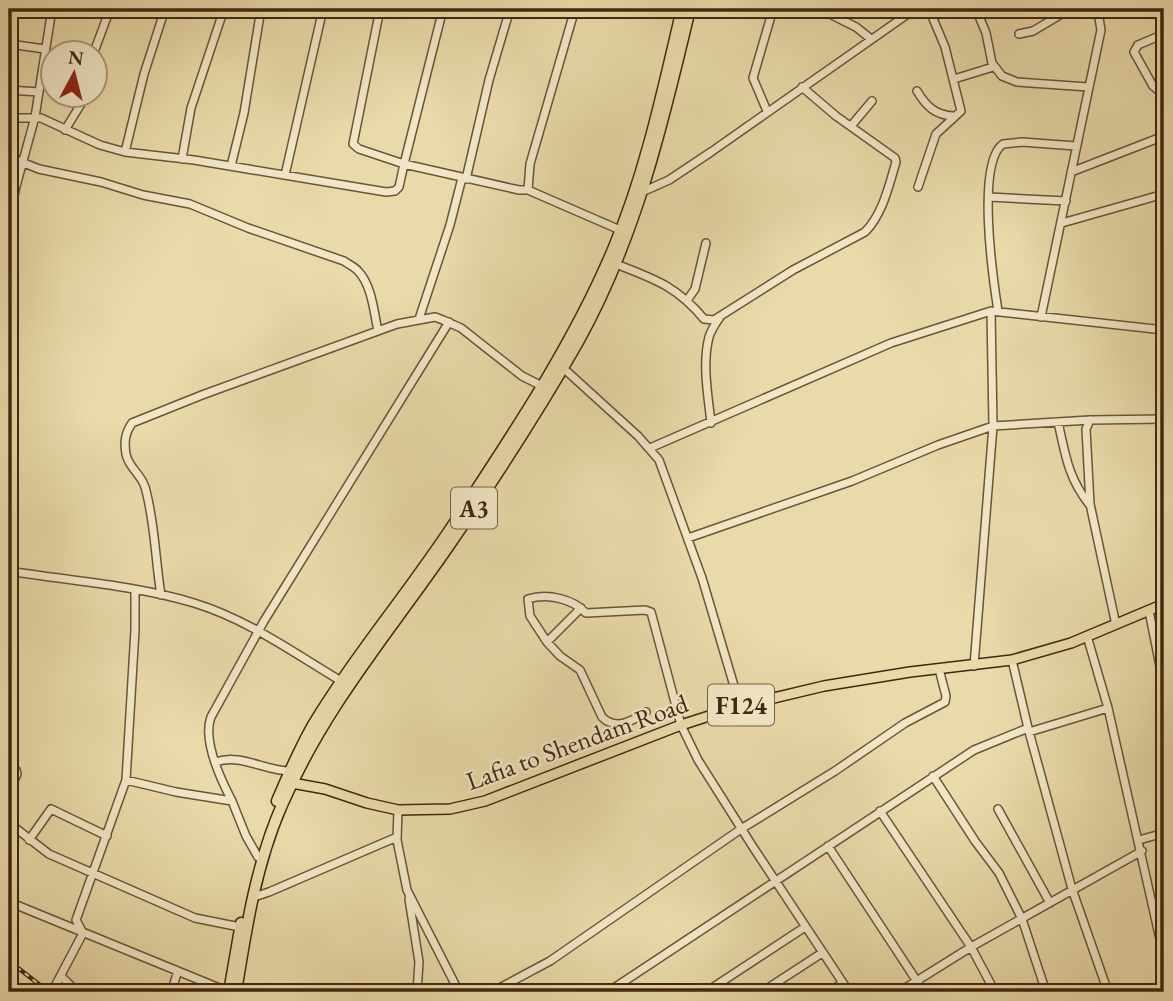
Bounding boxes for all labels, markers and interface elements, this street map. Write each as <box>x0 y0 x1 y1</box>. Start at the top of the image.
north arrow <box>38 38 108 108</box>
text: N <box>67 44 86 71</box>
road number: A3 <box>451 488 497 528</box>
road number: F124 <box>708 684 774 726</box>
street label: Lafia to Shendam Road <box>461 686 693 798</box>

